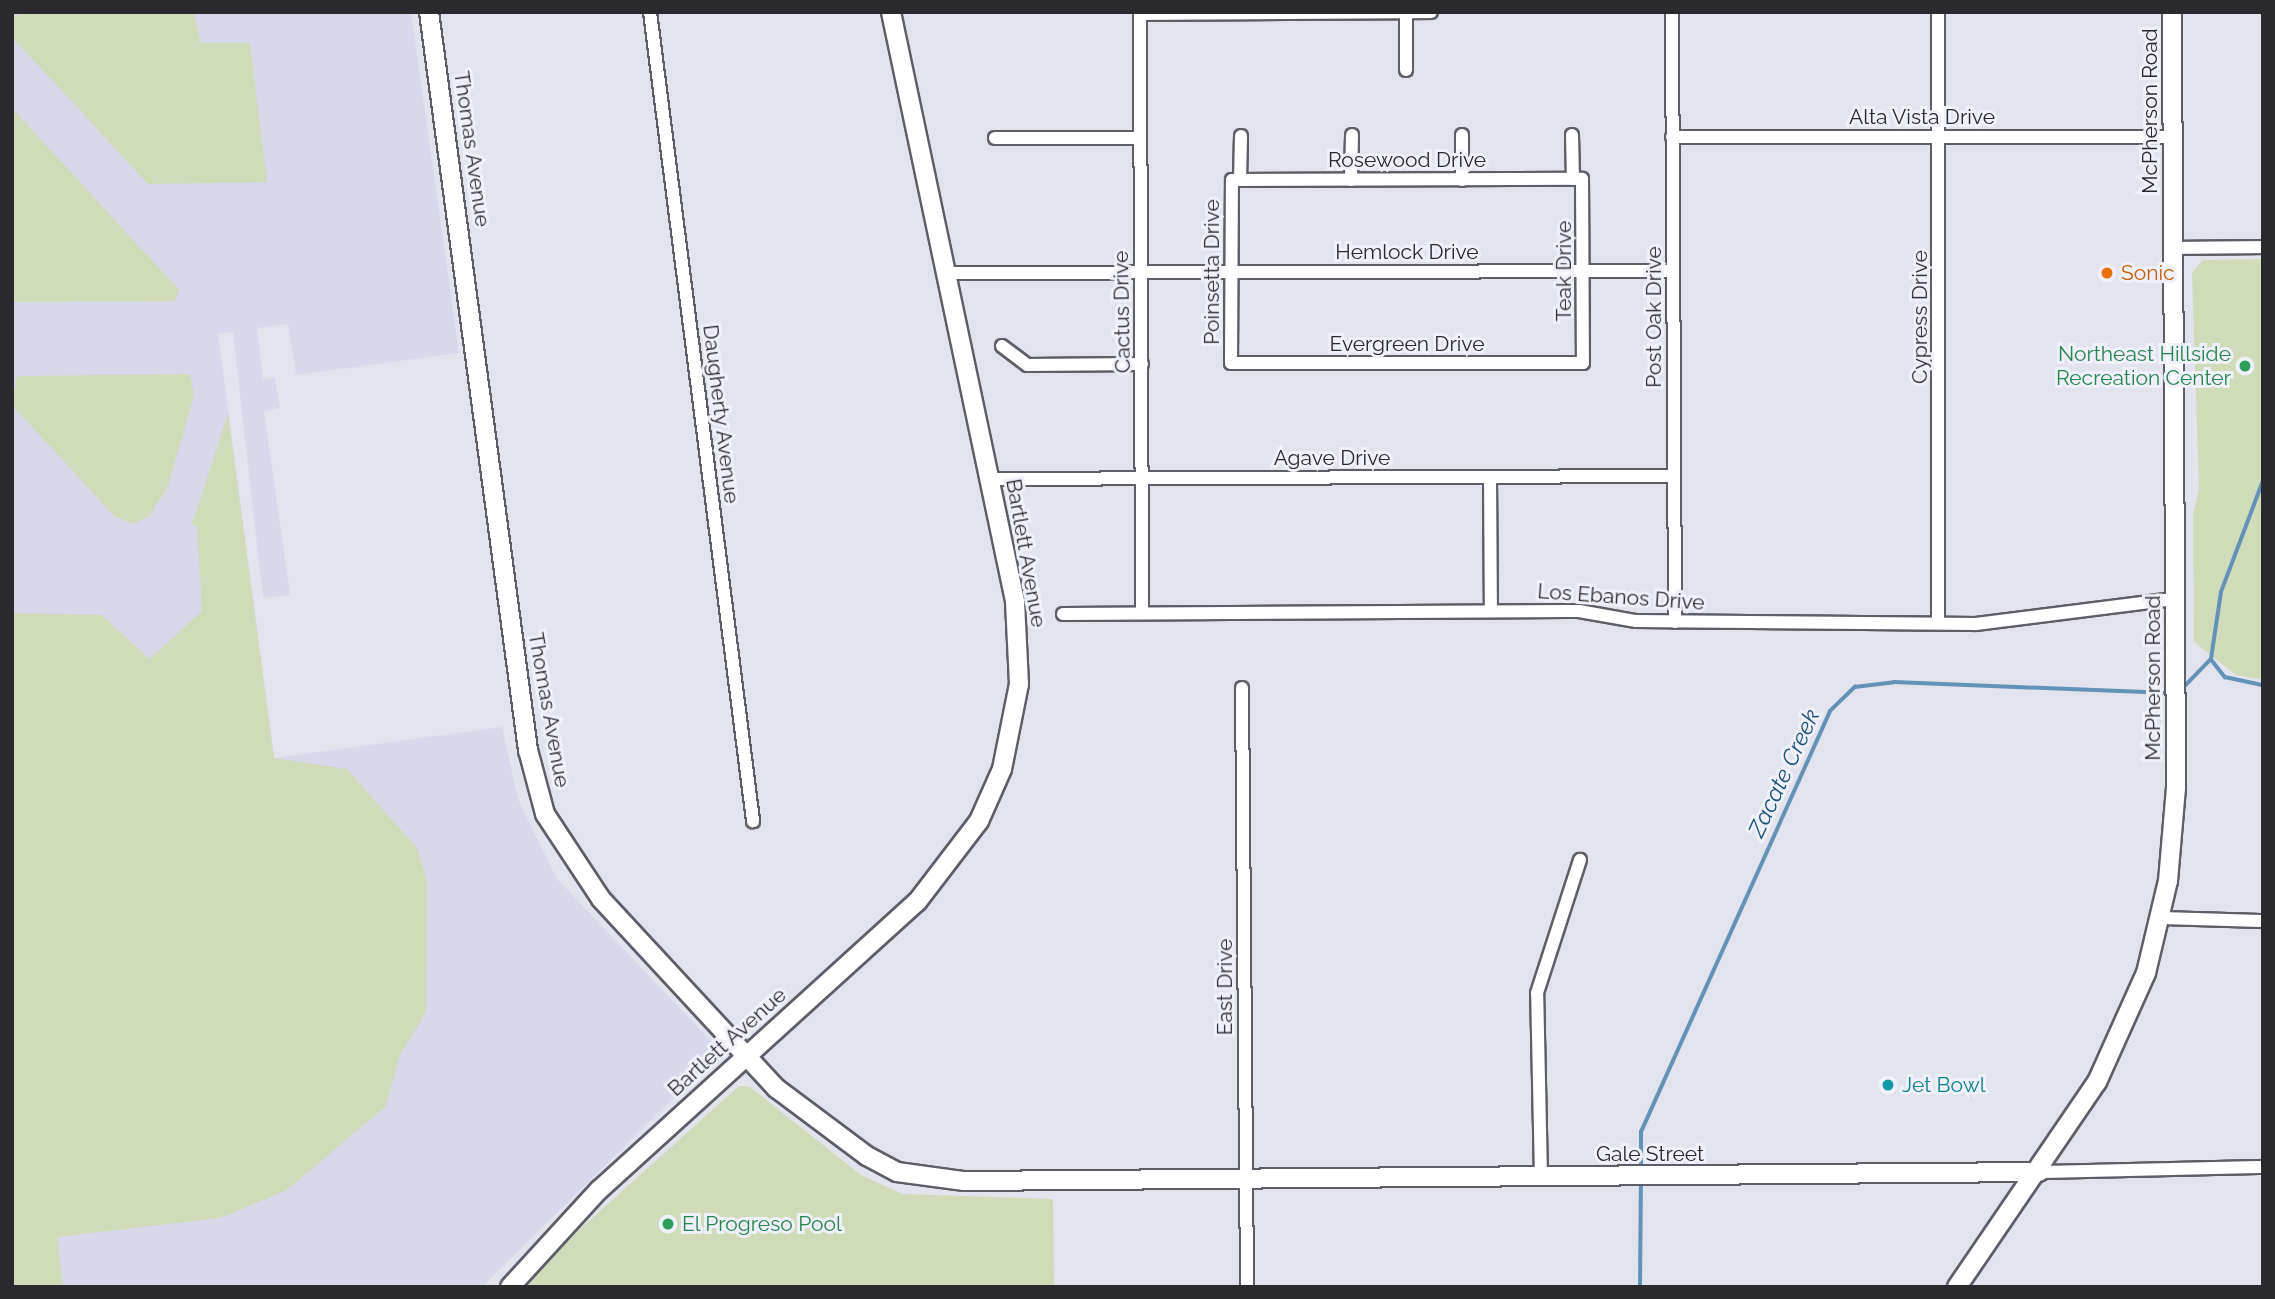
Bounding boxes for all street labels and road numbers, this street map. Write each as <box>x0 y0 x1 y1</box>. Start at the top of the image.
street label: McPherson Road <box>2137 28 2163 194</box>
street label: Thomas Avenue <box>449 69 495 229</box>
street label: Alta Vista Drive <box>1849 104 1995 130</box>
street label: Rosewood Drive <box>1328 147 1486 173</box>
street label: Poinsetta Drive <box>1199 199 1225 345</box>
street label: Teak Drive <box>1551 221 1577 321</box>
street label: Hemlock Drive <box>1335 239 1479 265</box>
street label: Post Oak Drive <box>1641 246 1667 388</box>
street label: Cypress Drive <box>1907 250 1933 384</box>
street label: Cactus Drive <box>1108 251 1136 373</box>
street label: Daugherty Avenue <box>697 323 745 505</box>
street label: Evergreen Drive <box>1330 331 1484 357</box>
street label: Agave Drive <box>1274 445 1390 471</box>
street label: Bartlett Avenue <box>1000 477 1052 629</box>
street label: Los Ebanos Drive <box>1537 579 1705 615</box>
street label: McPherson Road <box>2140 595 2166 761</box>
street label: Thomas Avenue <box>523 630 575 790</box>
street label: East Drive <box>1212 939 1238 1035</box>
street label: Bartlett Avenue <box>663 982 791 1102</box>
street label: Gale Street <box>1596 1141 1704 1167</box>

